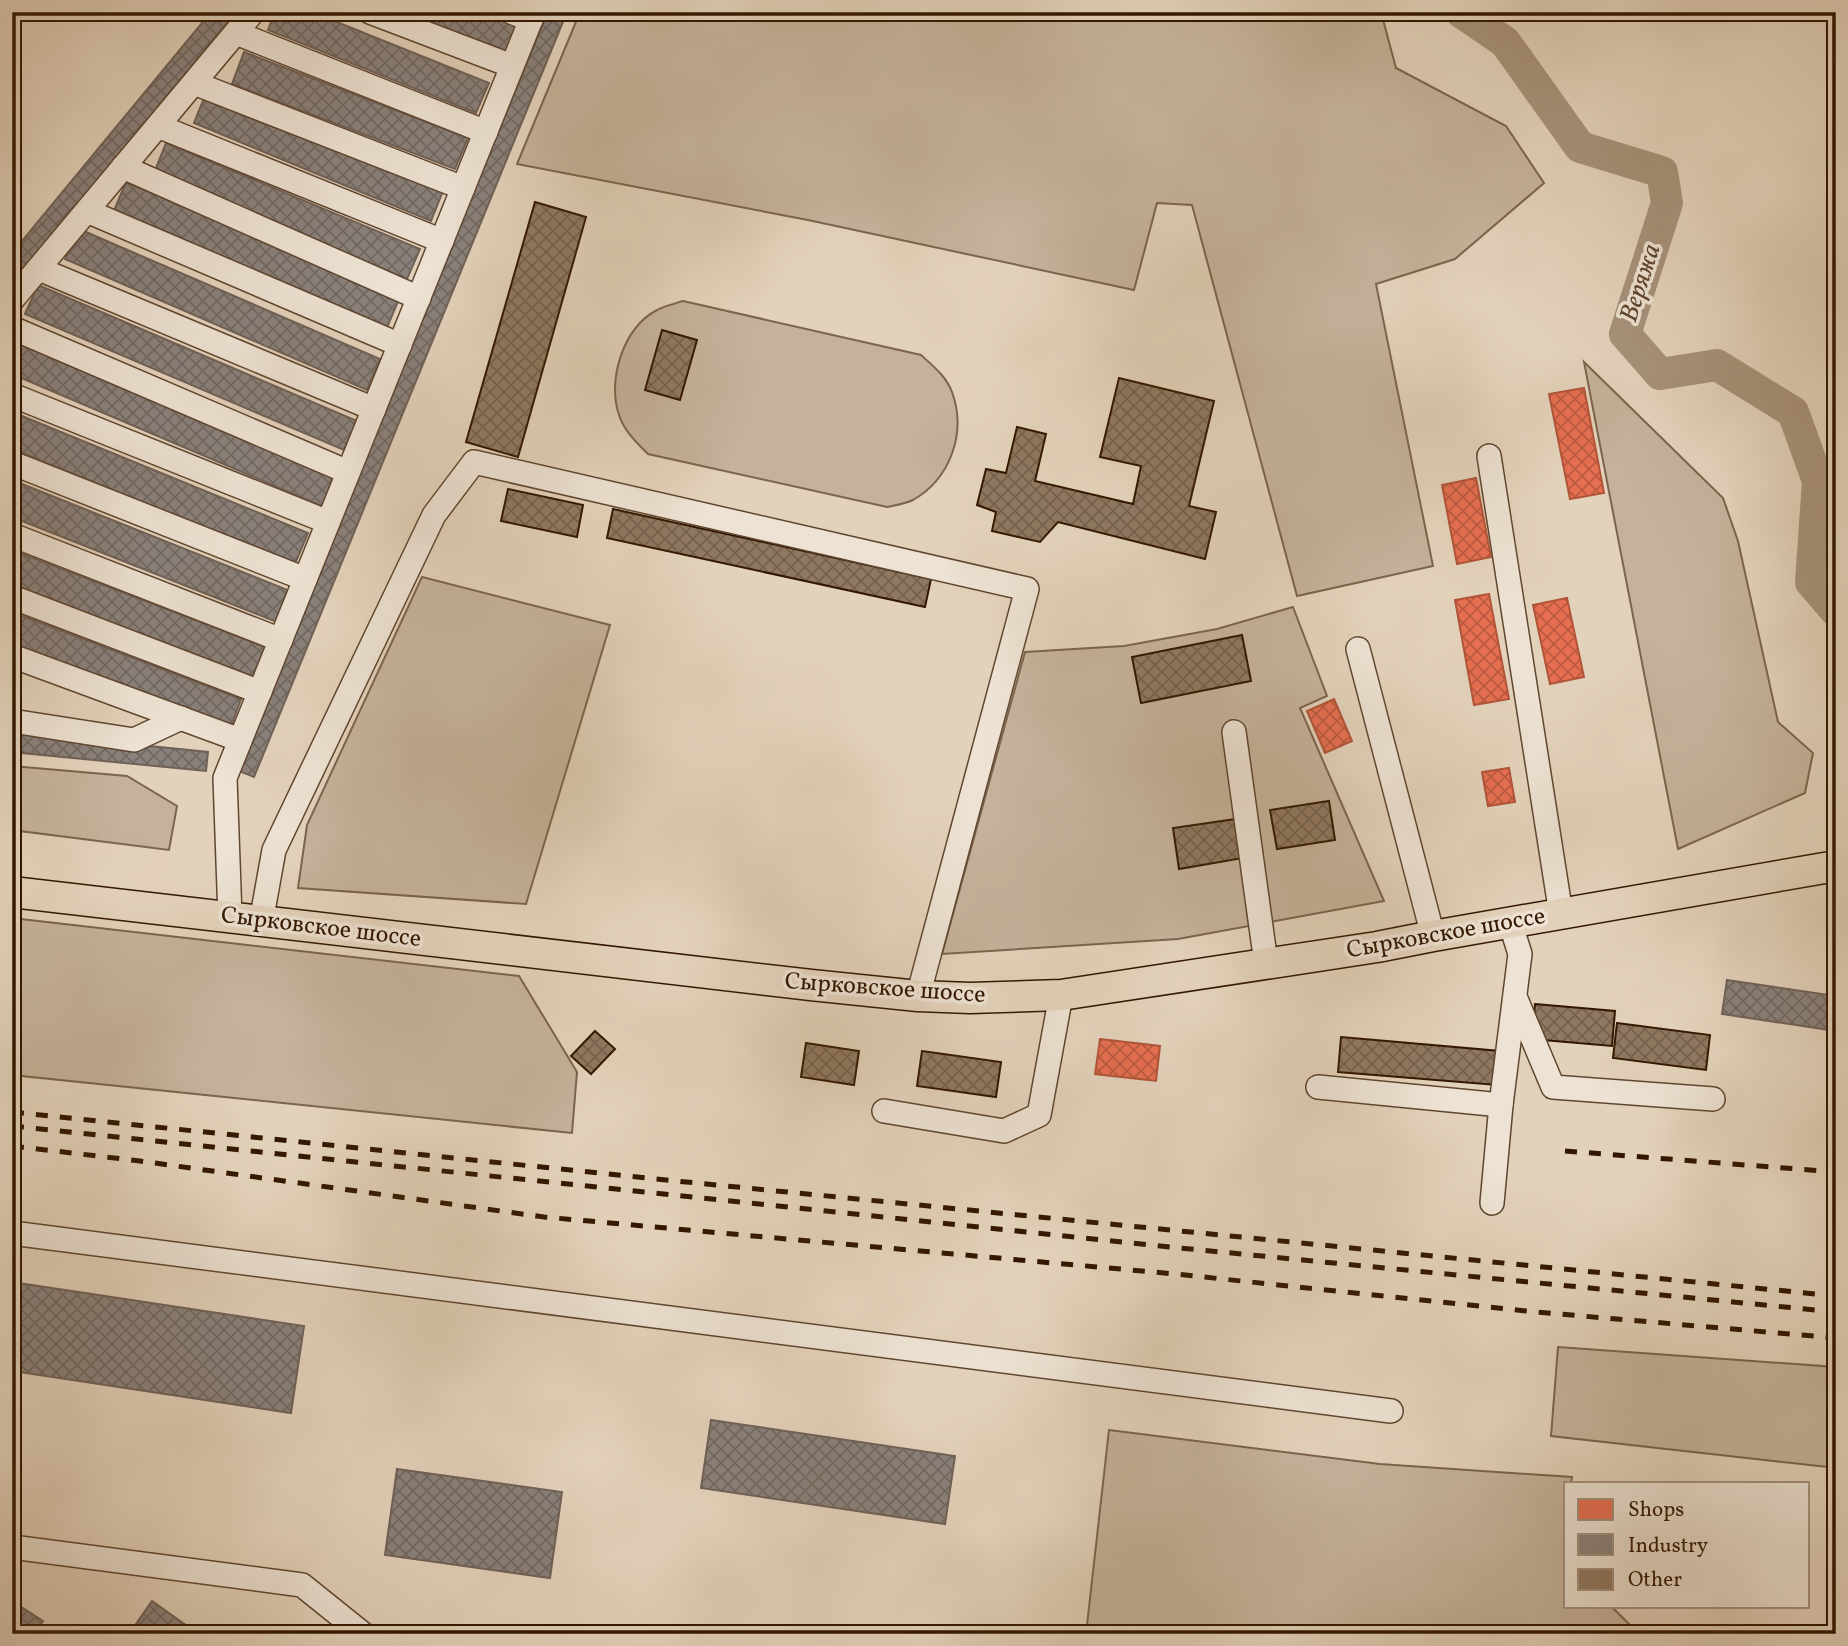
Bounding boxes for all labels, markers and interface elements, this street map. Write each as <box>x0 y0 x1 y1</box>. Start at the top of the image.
water label: Веряжа <box>1612 239 1670 327</box>
street label: Сырковское шоссе <box>219 899 423 957</box>
street label: Сырковское шоссе <box>1344 900 1548 968</box>
street label: Сырковское шоссе <box>783 965 987 1013</box>
legend <box>1564 1482 1810 1608</box>
text: Shops <box>1628 1496 1684 1525</box>
text: Industry <box>1628 1532 1709 1561</box>
text: Other <box>1628 1566 1682 1595</box>

